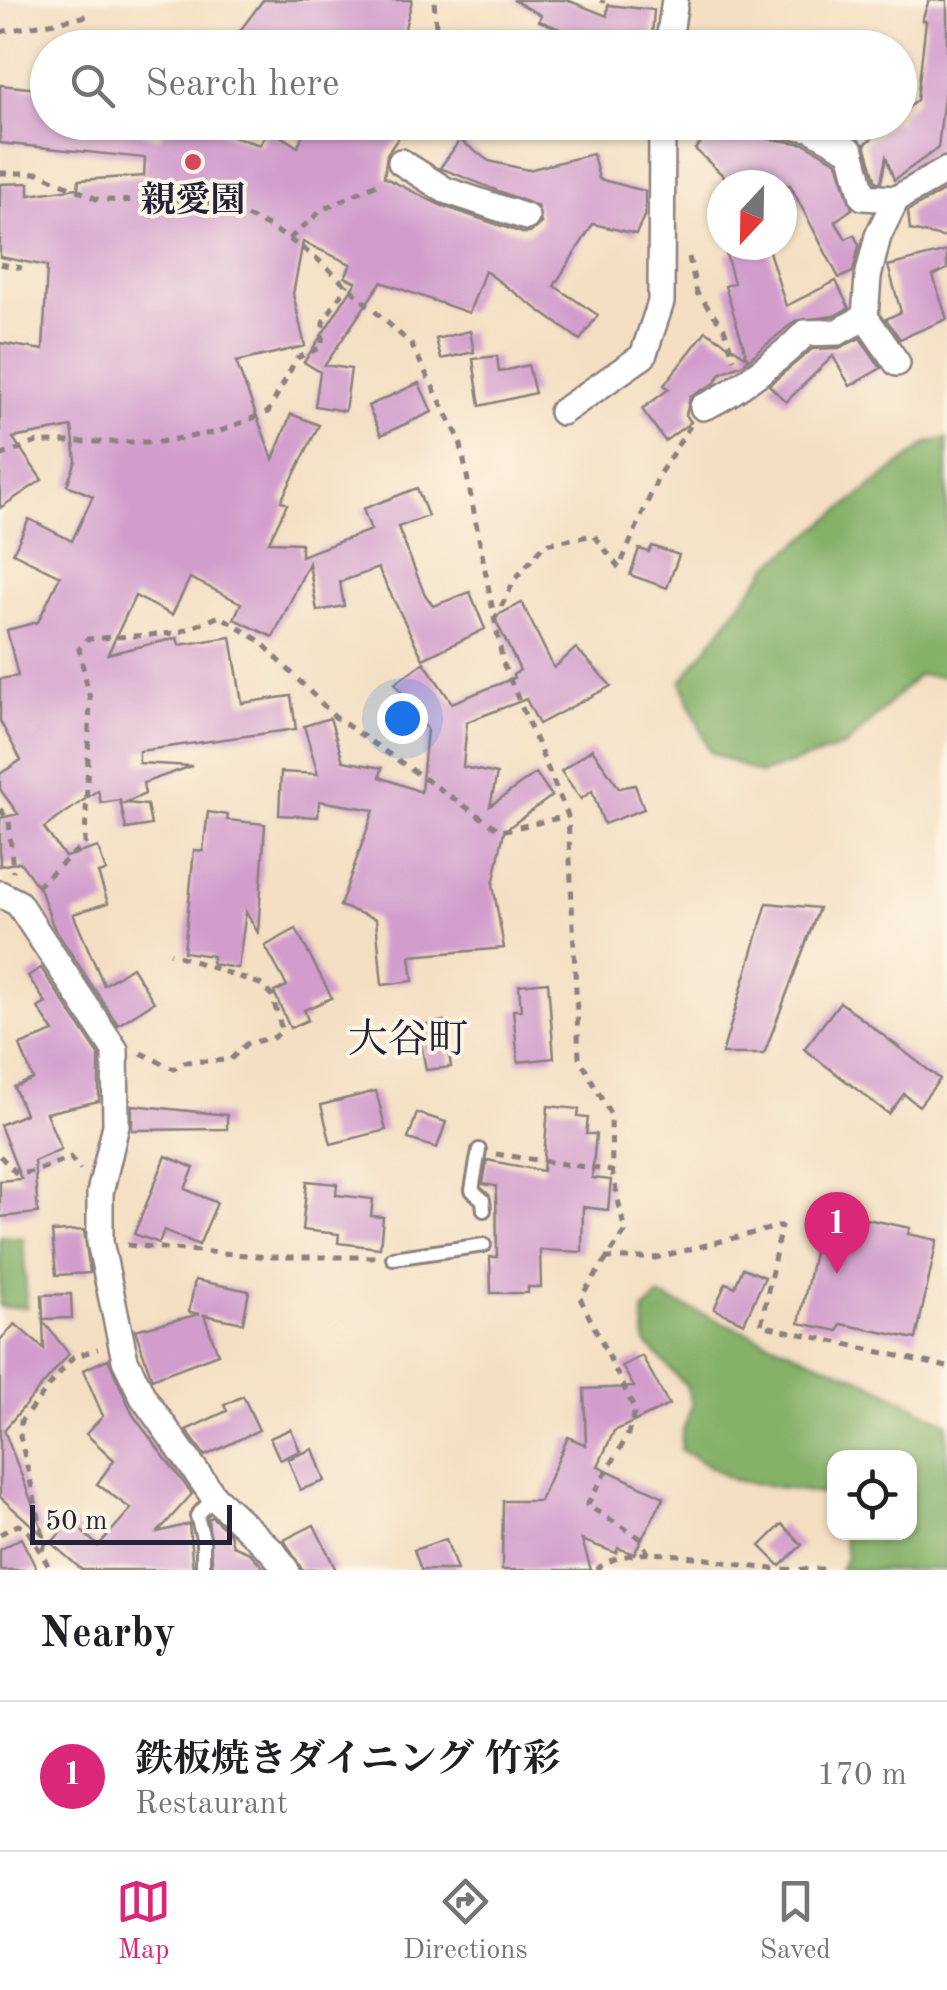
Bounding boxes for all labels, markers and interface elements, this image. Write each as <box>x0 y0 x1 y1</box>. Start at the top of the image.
search box <box>30 30 917 140</box>
icon: search <box>65 58 120 113</box>
text: Search here <box>145 66 340 104</box>
marker: 親愛園 <box>182 151 204 173</box>
north arrow <box>707 170 797 260</box>
place label: 親愛園 <box>140 181 246 219</box>
your location <box>377 693 428 744</box>
district label: 大谷町 <box>348 1018 468 1062</box>
pin: 1 <box>804 1192 870 1274</box>
map controls <box>827 1450 917 1540</box>
button: locate <box>827 1450 917 1540</box>
scale bar <box>30 1500 232 1544</box>
text: 50 m <box>45 1508 108 1536</box>
text: Nearby <box>40 1614 176 1656</box>
text: 鉄板焼きダイニング 竹彩 <box>135 1742 561 1780</box>
text: 1 <box>63 1760 82 1792</box>
text: 170 m <box>817 1760 907 1792</box>
text: Restaurant <box>135 1789 288 1821</box>
tab: Map <box>116 1874 171 1969</box>
tab: Directions <box>403 1874 528 1969</box>
tab: Saved <box>760 1874 831 1969</box>

